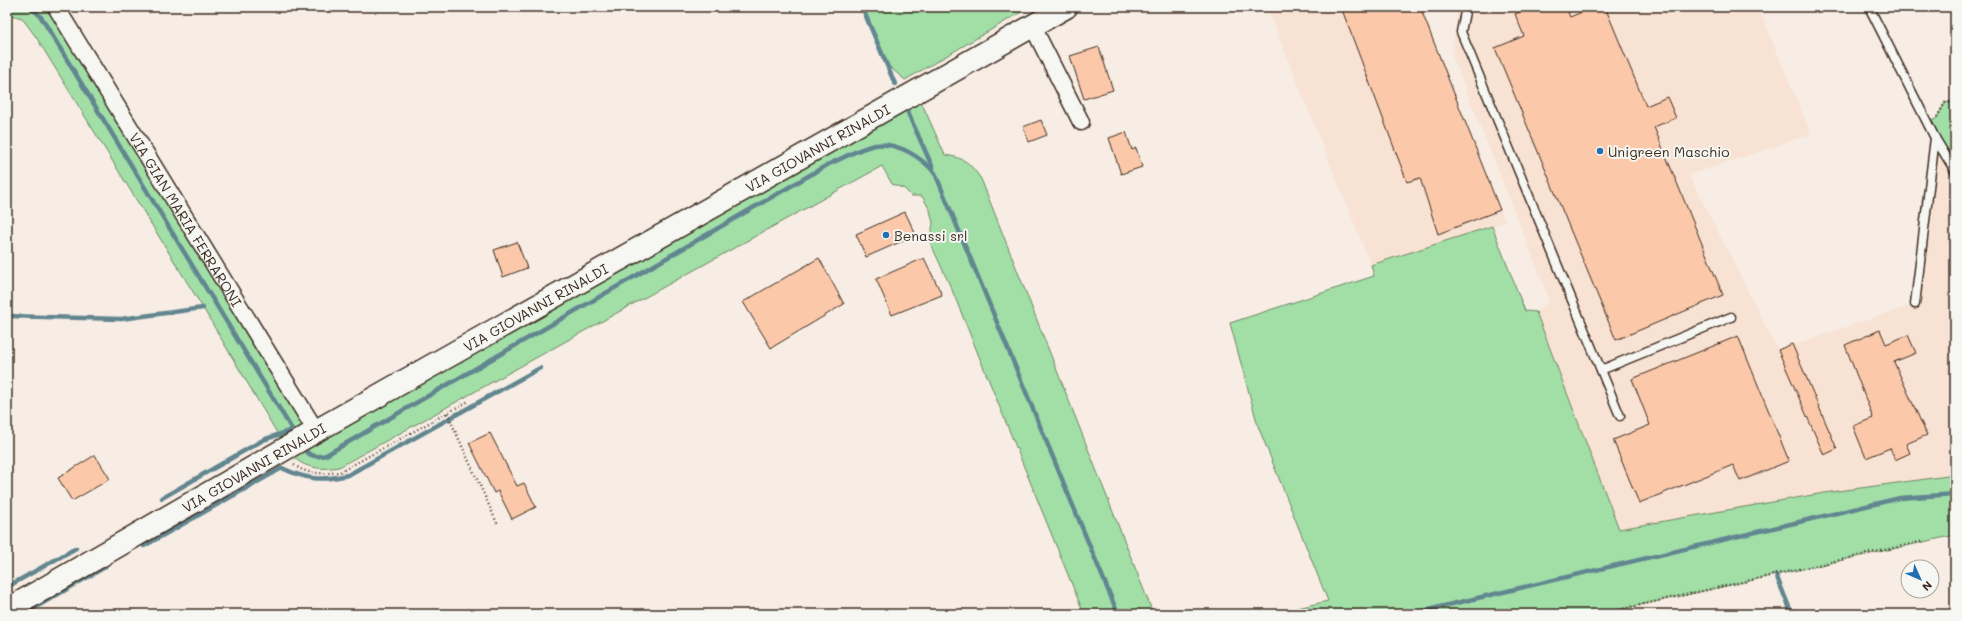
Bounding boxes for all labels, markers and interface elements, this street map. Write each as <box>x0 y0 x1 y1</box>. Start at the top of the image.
street label: VIA GIOVANNI RINALDI <box>742 99 893 196</box>
street label: VIA GIAN MARIA FERRARONI <box>126 129 247 310</box>
place label: Unigreen Maschio <box>1608 142 1730 161</box>
marker: Unigreen Maschio <box>1595 146 1605 156</box>
place label: Benassi srl <box>894 226 968 245</box>
marker: Benassi srl <box>881 230 891 240</box>
street label: VIA GIOVANNI RINALDI <box>460 259 611 355</box>
street label: VIA GIOVANNI RINALDI <box>178 418 329 516</box>
north arrow <box>1900 559 1940 599</box>
text: N <box>1919 578 1936 595</box>

